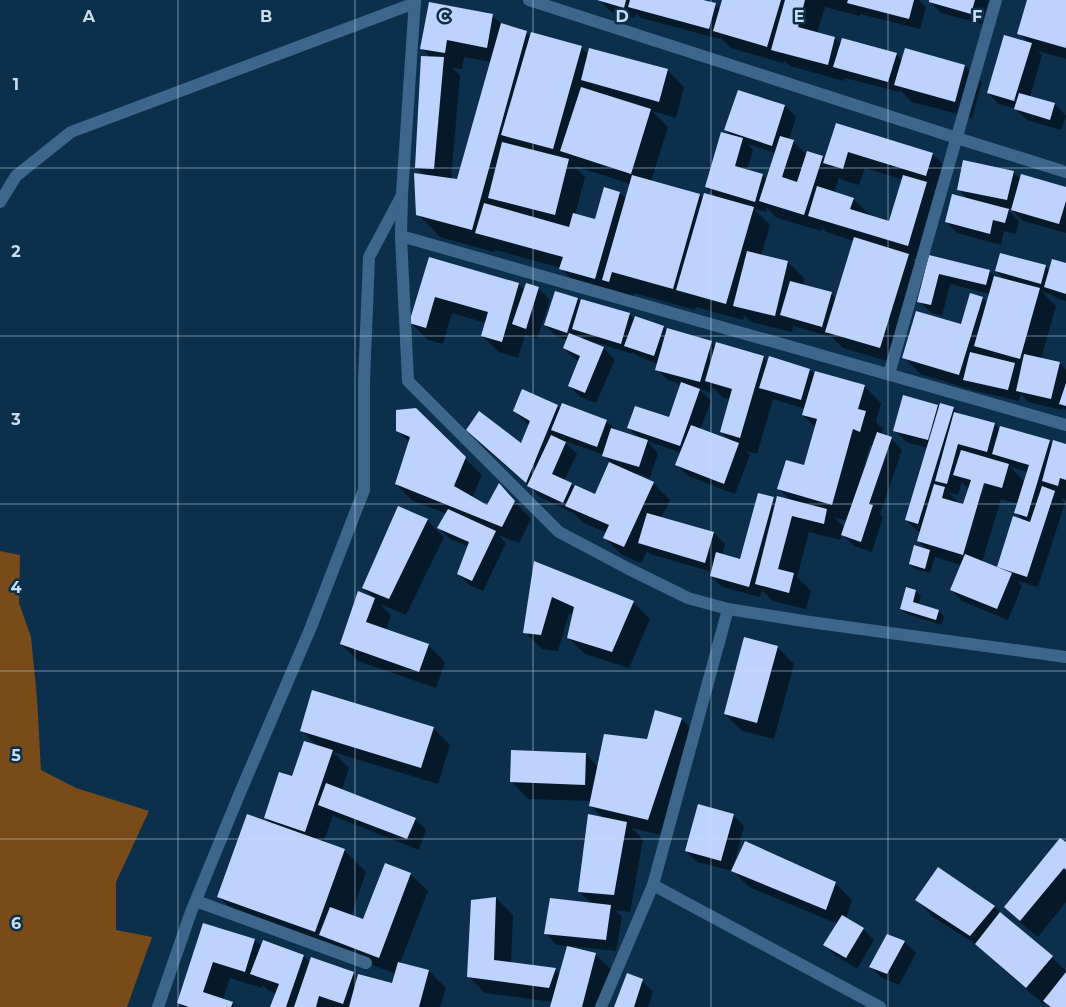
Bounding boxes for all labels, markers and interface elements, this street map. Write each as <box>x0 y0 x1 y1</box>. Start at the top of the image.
text: A <box>82 7 96 26</box>
text: B <box>260 7 272 26</box>
text: C <box>438 7 450 26</box>
text: D <box>615 7 629 26</box>
text: E <box>794 7 804 26</box>
text: F <box>972 7 982 26</box>
text: 1 <box>13 75 19 94</box>
text: 2 <box>11 242 21 261</box>
text: 3 <box>10 410 21 429</box>
text: 4 <box>10 578 22 597</box>
text: 5 <box>11 746 21 765</box>
text: 6 <box>11 914 21 933</box>

